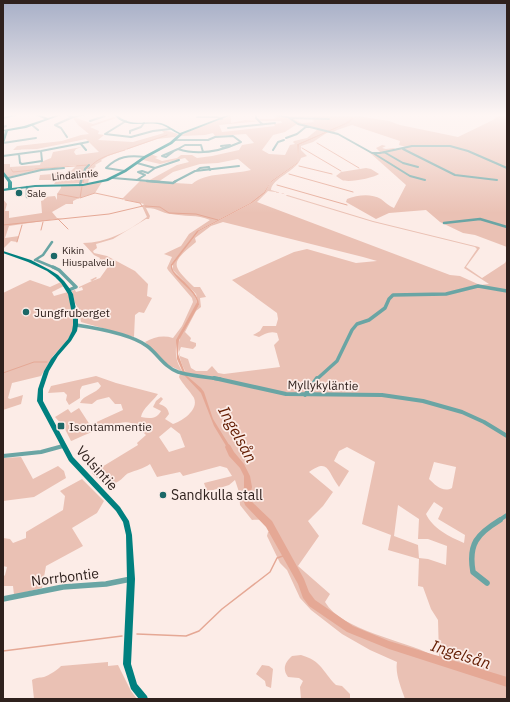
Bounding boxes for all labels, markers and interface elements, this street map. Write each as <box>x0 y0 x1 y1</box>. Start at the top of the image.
street label: Lindalintie <box>51 166 99 184</box>
place label: Sale <box>27 187 47 200</box>
marker: Sale <box>14 188 24 198</box>
place label: Kikin Hiuspalvelu <box>62 244 115 269</box>
marker: Kikin Hiuspalvelu <box>49 251 59 261</box>
place label: Jungfruberget <box>34 305 110 320</box>
marker: Jungfruberget <box>21 307 31 317</box>
street label: Myllykyläntie <box>288 377 359 393</box>
water label: Ingelsån <box>214 402 262 466</box>
place label: Isontammentie <box>69 419 152 434</box>
marker: Isontammentie <box>56 421 66 431</box>
street label: Volsintie <box>72 442 122 494</box>
place label: Sandkulla stall <box>171 486 263 504</box>
marker: Sandkulla stall <box>158 490 168 500</box>
street label: Norrbontie <box>30 564 100 590</box>
water label: Ingelsån <box>429 635 493 673</box>

